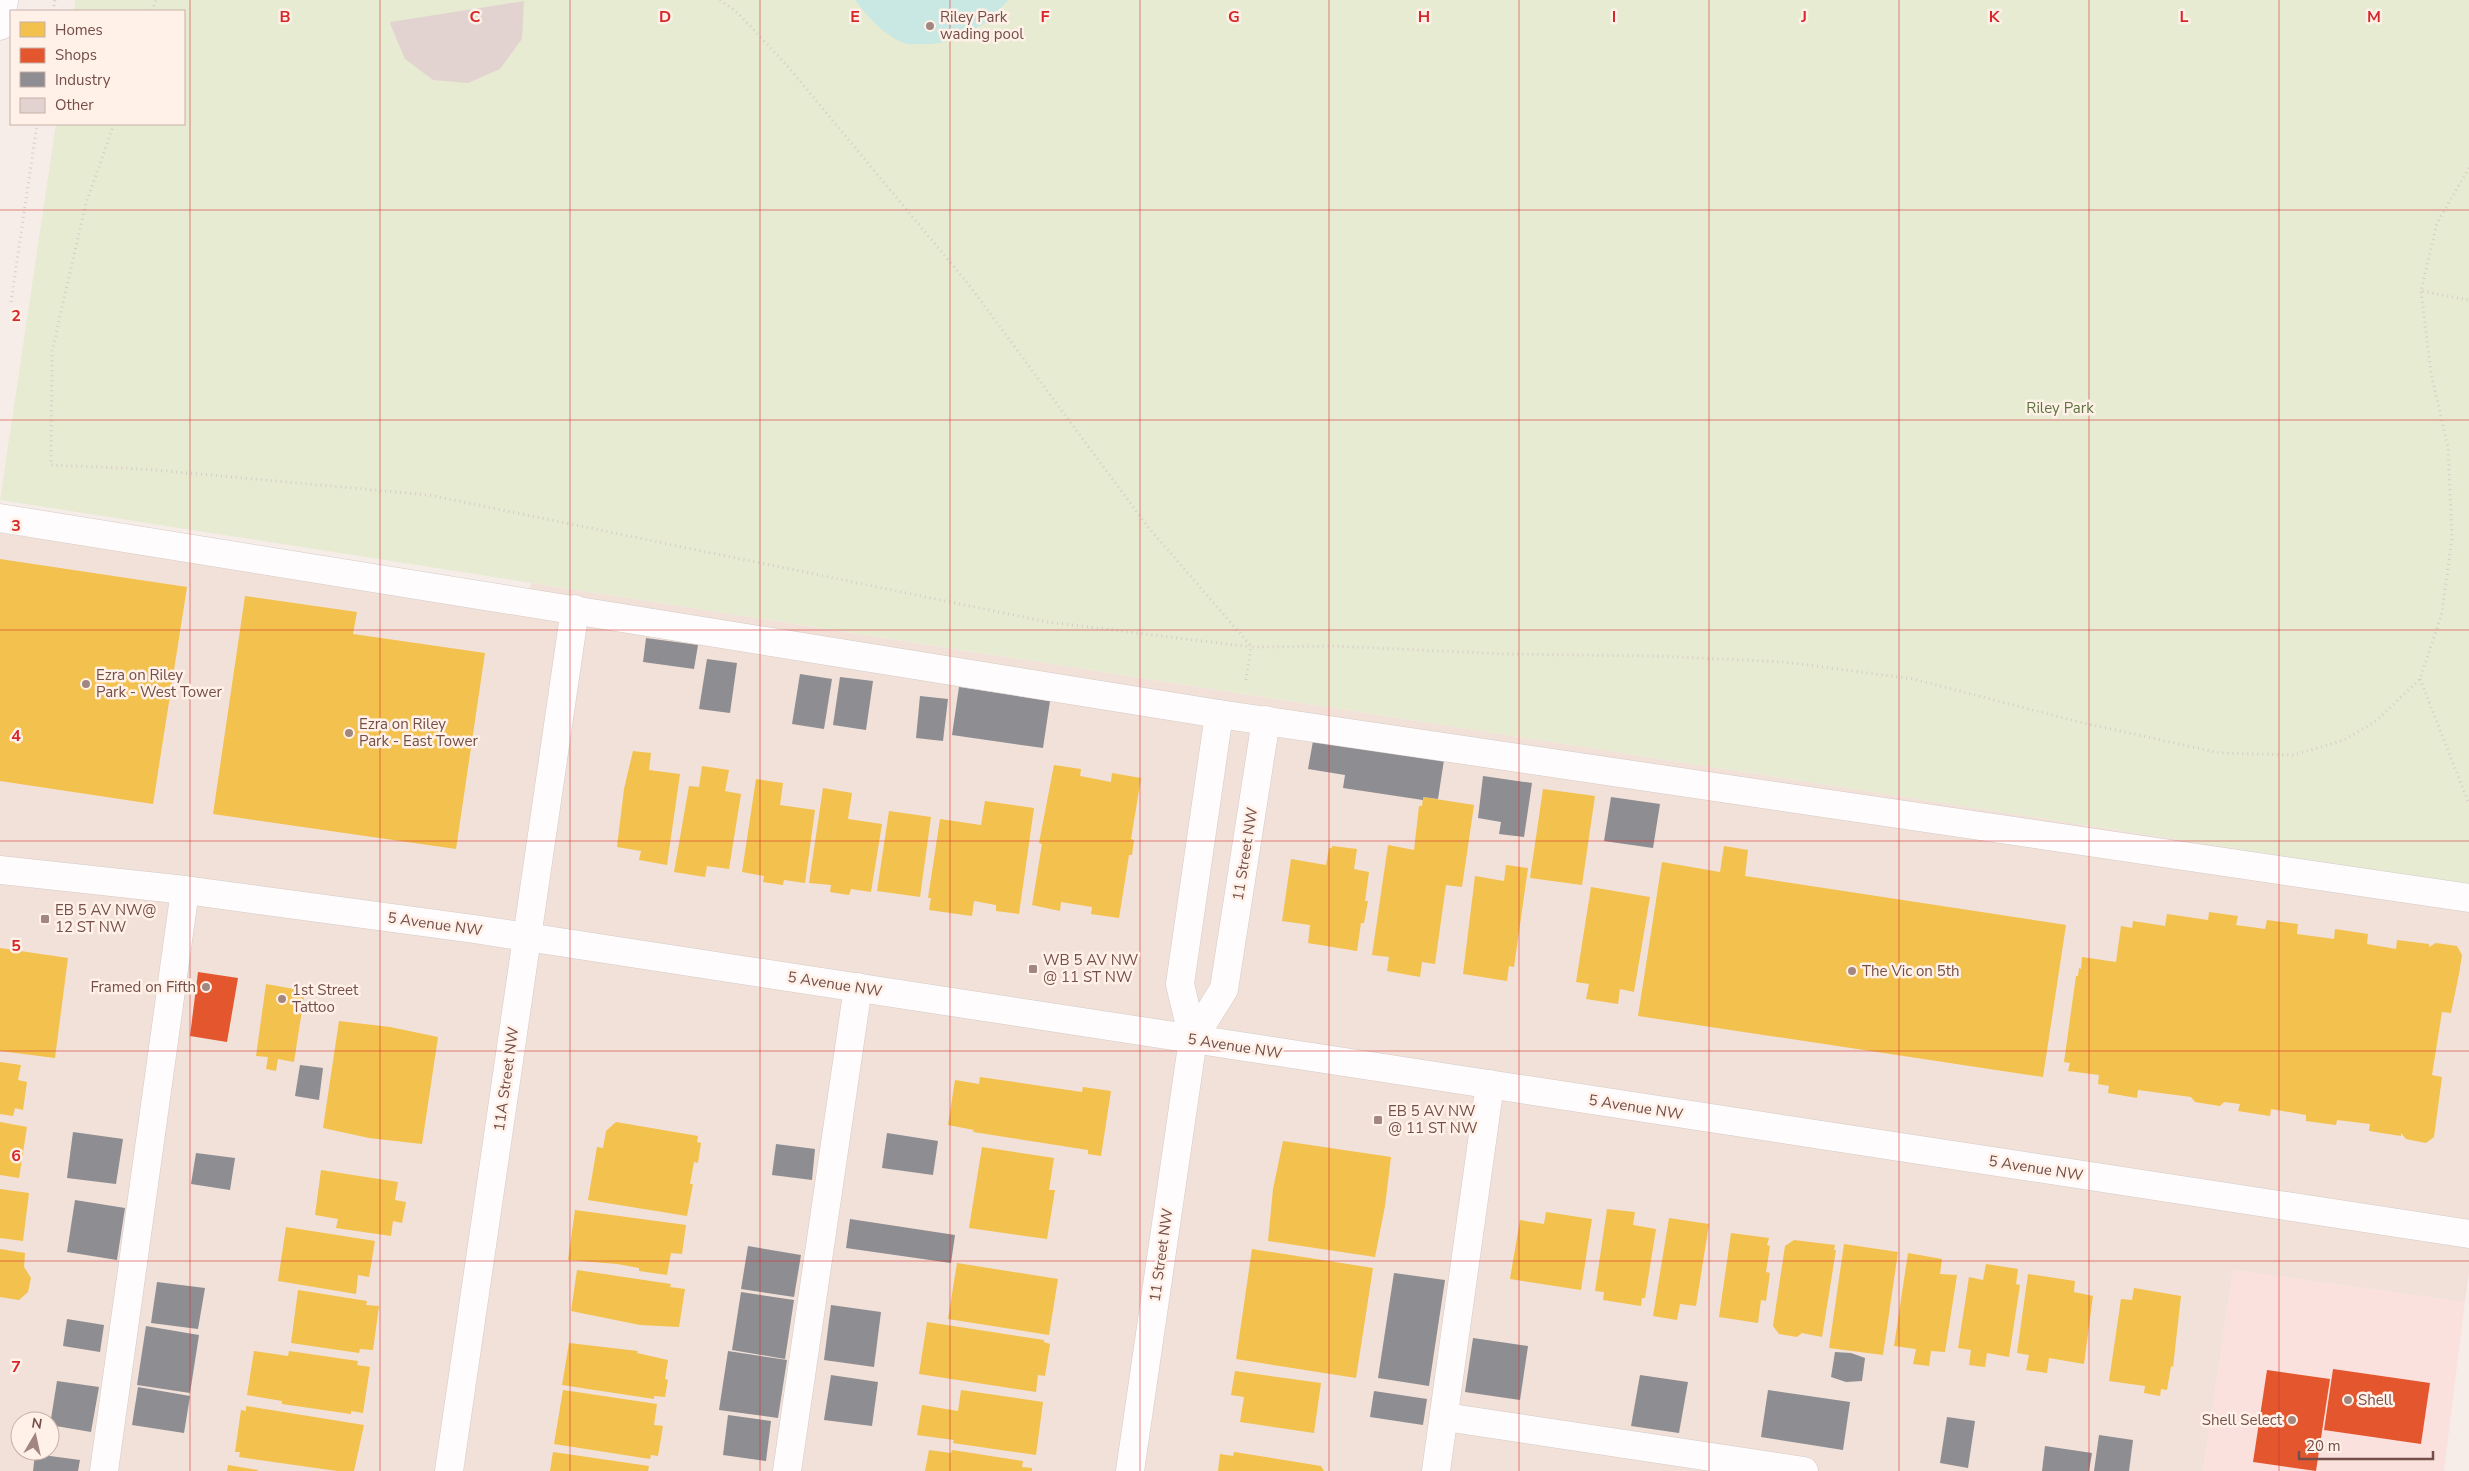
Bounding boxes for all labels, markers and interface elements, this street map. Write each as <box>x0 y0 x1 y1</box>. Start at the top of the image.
text: B <box>279 6 291 28</box>
text: C <box>470 6 481 28</box>
text: D <box>659 6 671 28</box>
text: E <box>850 6 860 28</box>
text: F <box>1041 6 1050 28</box>
text: G <box>1228 6 1240 28</box>
text: H <box>1418 6 1430 28</box>
text: I <box>1612 6 1616 28</box>
text: J <box>1800 6 1807 28</box>
text: K <box>1989 6 2001 28</box>
text: L <box>2180 6 2189 28</box>
text: M <box>2367 6 2381 28</box>
place label: Riley Park wading pool <box>940 7 1024 44</box>
legend <box>10 10 185 125</box>
text: Homes <box>55 20 103 40</box>
marker: Riley Park wading pool <box>924 20 936 32</box>
text: Shops <box>55 45 97 65</box>
text: Industry <box>55 70 111 90</box>
text: Other <box>55 95 94 115</box>
text: 2 <box>11 305 21 327</box>
park label: Riley Park <box>2026 398 2094 418</box>
text: 3 <box>11 515 21 537</box>
place label: Ezra on Riley Park - West Tower <box>96 665 222 702</box>
marker: Ezra on Riley Park - West Tower <box>80 678 92 690</box>
place label: Ezra on Riley Park - East Tower <box>359 714 478 751</box>
text: 4 <box>11 725 21 747</box>
marker: Ezra on Riley Park - East Tower <box>343 727 355 739</box>
street label: 11 Street NW <box>1228 805 1262 902</box>
place label: EB 5 AV NW@ 12 ST NW <box>55 900 156 937</box>
street label: 5 Avenue NW <box>386 907 484 941</box>
marker: EB 5 AV NW@ 12 ST NW <box>39 913 51 925</box>
text: 5 <box>11 935 21 957</box>
place label: WB 5 AV NW @ 11 ST NW <box>1043 950 1139 987</box>
place label: The Vic on 5th <box>1862 961 1960 981</box>
marker: WB 5 AV NW @ 11 ST NW <box>1027 963 1039 975</box>
marker: The Vic on 5th <box>1846 965 1858 977</box>
street label: 5 Avenue NW <box>786 967 884 1001</box>
place label: Framed on Fifth <box>90 977 196 997</box>
place label: 1st Street Tattoo <box>292 980 359 1017</box>
marker: Framed on Fifth <box>200 981 212 993</box>
marker: 1st Street Tattoo <box>276 993 288 1005</box>
street label: 11A Street NW <box>489 1025 523 1132</box>
street label: 5 Avenue NW <box>1186 1029 1284 1063</box>
street label: 5 Avenue NW <box>1587 1090 1685 1124</box>
place label: EB 5 AV NW @ 11 ST NW <box>1388 1101 1478 1138</box>
marker: EB 5 AV NW @ 11 ST NW <box>1372 1114 1384 1126</box>
text: 6 <box>11 1145 21 1167</box>
street label: 5 Avenue NW <box>1987 1151 2085 1185</box>
street label: 11 Street NW <box>1145 1206 1178 1303</box>
text: 7 <box>11 1356 21 1378</box>
place label: Shell <box>2358 1390 2393 1410</box>
marker: Shell <box>2342 1394 2354 1406</box>
place label: Shell Select <box>2202 1410 2283 1430</box>
north arrow <box>10 1411 60 1461</box>
text: N <box>30 1413 44 1434</box>
marker: Shell Select <box>2286 1414 2298 1426</box>
scale bar <box>2299 1428 2433 1460</box>
text: 20 m <box>2306 1436 2341 1456</box>

